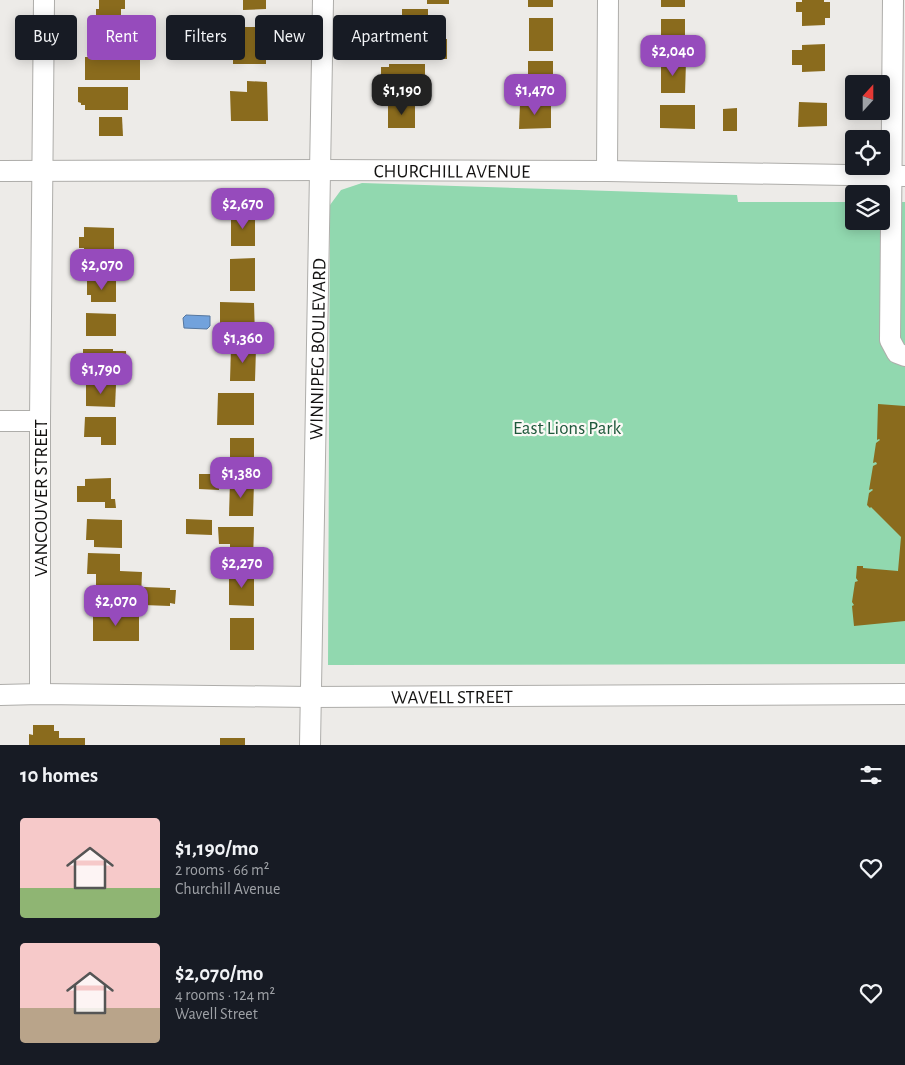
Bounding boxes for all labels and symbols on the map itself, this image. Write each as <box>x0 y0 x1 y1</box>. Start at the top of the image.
pin: $2,040 <box>632 34 714 77</box>
pin: $1,190 <box>361 74 443 116</box>
pin: $1,470 <box>494 74 576 116</box>
north arrow <box>845 75 890 120</box>
street label: CHURCHILL AVENUE <box>374 162 530 182</box>
pin: $2,670 <box>202 188 284 230</box>
pin: $2,070 <box>61 248 143 291</box>
street label: WINNIPEG BOULEVARD <box>307 258 329 440</box>
pin: $1,360 <box>202 322 284 364</box>
pin: $1,790 <box>60 352 142 395</box>
street label: VANCOUVER STREET <box>32 419 51 577</box>
park label: East Lions Park <box>513 419 621 438</box>
pin: $1,380 <box>200 456 282 499</box>
pin: $2,270 <box>201 546 283 589</box>
pin: $2,070 <box>75 584 157 627</box>
street label: WAVELL STREET <box>391 688 513 708</box>

